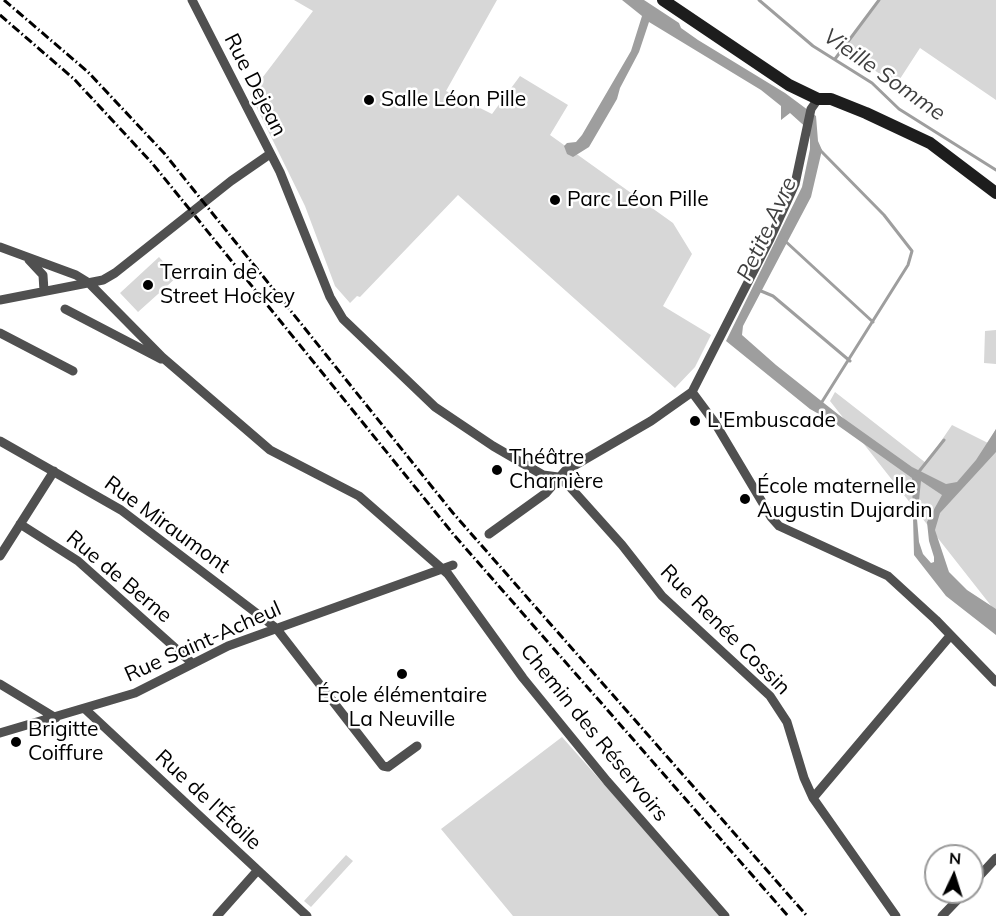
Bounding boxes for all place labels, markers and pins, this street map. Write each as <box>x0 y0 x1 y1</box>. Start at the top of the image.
place label: Salle Léon Pille <box>381 87 526 113</box>
marker: Salle Léon Pille <box>362 93 376 107</box>
place label: Parc Léon Pille <box>567 187 709 213</box>
marker: Parc Léon Pille <box>548 193 562 207</box>
place label: Terrain de Street Hockey <box>160 260 295 310</box>
marker: Terrain de Street Hockey <box>141 278 155 292</box>
place label: L'Embuscade <box>707 408 836 434</box>
marker: L'Embuscade <box>688 414 702 428</box>
place label: Théâtre Charnière <box>509 445 604 495</box>
marker: Théâtre Charnière <box>490 463 504 477</box>
place label: École maternelle Augustin Dujardin <box>757 474 933 524</box>
marker: École maternelle Augustin Dujardin <box>738 492 752 506</box>
marker: École élémentaire La Neuville <box>395 667 409 681</box>
place label: École élémentaire La Neuville <box>317 683 487 733</box>
place label: Brigitte Coiffure <box>28 717 104 767</box>
marker: Brigitte Coiffure <box>9 735 23 749</box>

